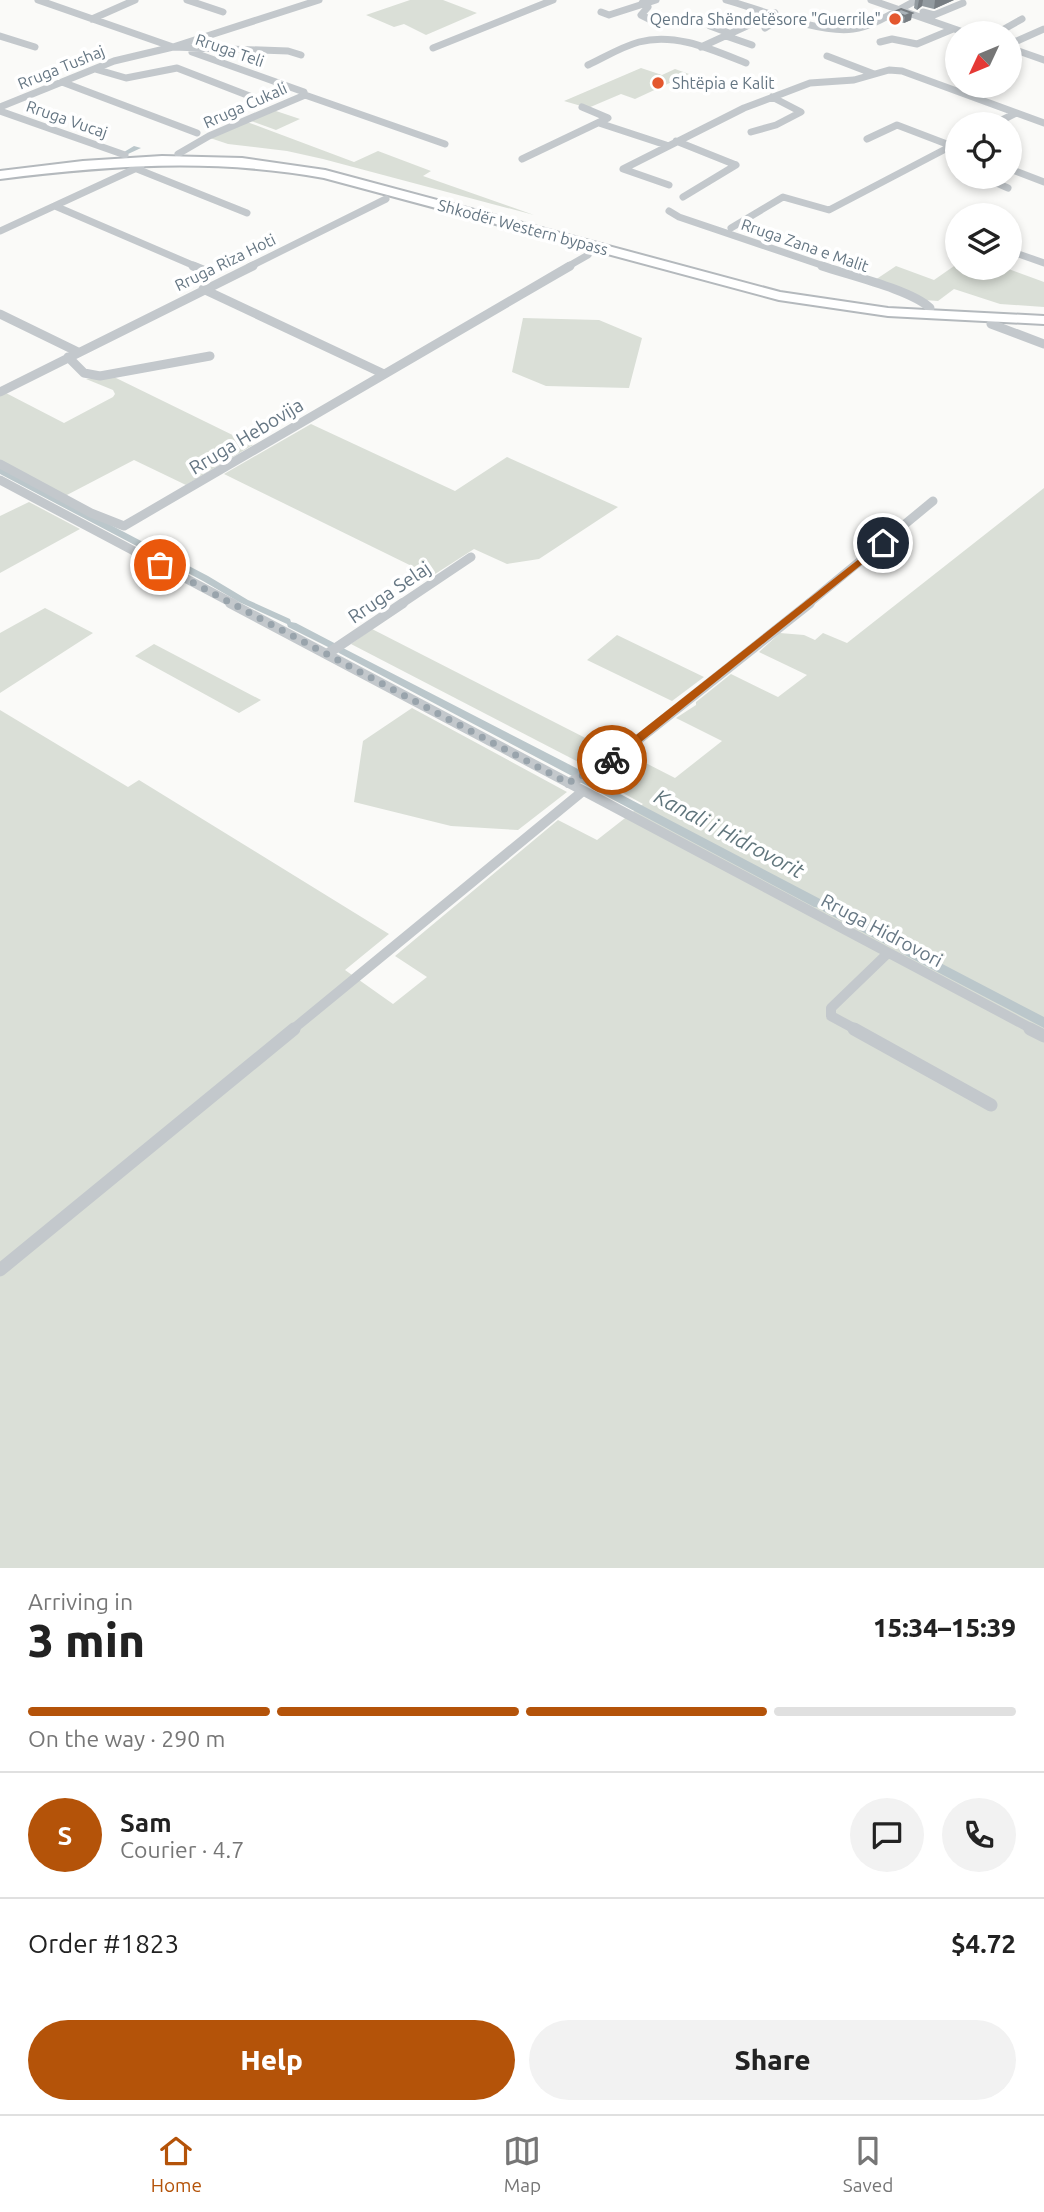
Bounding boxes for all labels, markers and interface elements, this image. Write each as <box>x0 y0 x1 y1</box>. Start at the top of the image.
place label: Qendra Shëndetësore "Guerrile" <box>650 10 881 28</box>
marker: Qendra Shëndetësore "Guerrile" <box>887 11 903 27</box>
north arrow <box>945 21 1022 98</box>
map controls <box>945 21 1022 280</box>
street label: Rruga Teli <box>193 30 267 70</box>
street label: Rruga Tushaj <box>15 41 107 93</box>
place label: Shtëpia e Kalit <box>672 74 775 92</box>
marker: Shtëpia e Kalit <box>650 75 666 91</box>
street label: Rruga Cukali <box>200 79 290 131</box>
street label: Rruga Vucaj <box>24 97 110 141</box>
button: locate <box>945 112 1022 189</box>
street label: Shkodër Western bypass <box>436 196 610 258</box>
button: layers <box>945 203 1022 280</box>
street label: Rruga Zana e Malit <box>739 215 872 275</box>
street label: Rruga Riza Hoti <box>172 230 278 294</box>
street label: Rruga Hebovija <box>185 393 307 479</box>
pin <box>853 513 913 573</box>
icon: home <box>864 524 902 562</box>
pin <box>130 535 190 595</box>
icon: bag <box>141 546 179 584</box>
street label: Rruga Selaj <box>344 556 434 628</box>
courier <box>577 725 647 795</box>
icon: bike <box>593 741 631 779</box>
water label: Kanali i Hidrovorit <box>651 784 809 883</box>
street label: Rruga Hidrovori <box>818 889 946 971</box>
text: Arriving in <box>28 1589 133 1614</box>
text: 15:34–15:39 <box>873 1613 1016 1642</box>
text: 3 min <box>28 1614 145 1666</box>
text: On the way · 290 m <box>28 1726 225 1751</box>
button: chat <box>850 1798 924 1872</box>
button: phone <box>942 1798 1016 1872</box>
text: Sam <box>120 1808 172 1837</box>
text: S <box>58 1821 72 1850</box>
text: Courier · 4.7 <box>120 1837 244 1862</box>
text: Order #1823 <box>28 1929 179 1958</box>
text: $4.72 <box>951 1929 1016 1958</box>
button: Help <box>28 2020 515 2100</box>
button: Share <box>529 2020 1016 2100</box>
tab: Home <box>151 2132 202 2196</box>
tab: Map <box>503 2132 541 2196</box>
tab: Saved <box>843 2132 893 2196</box>

